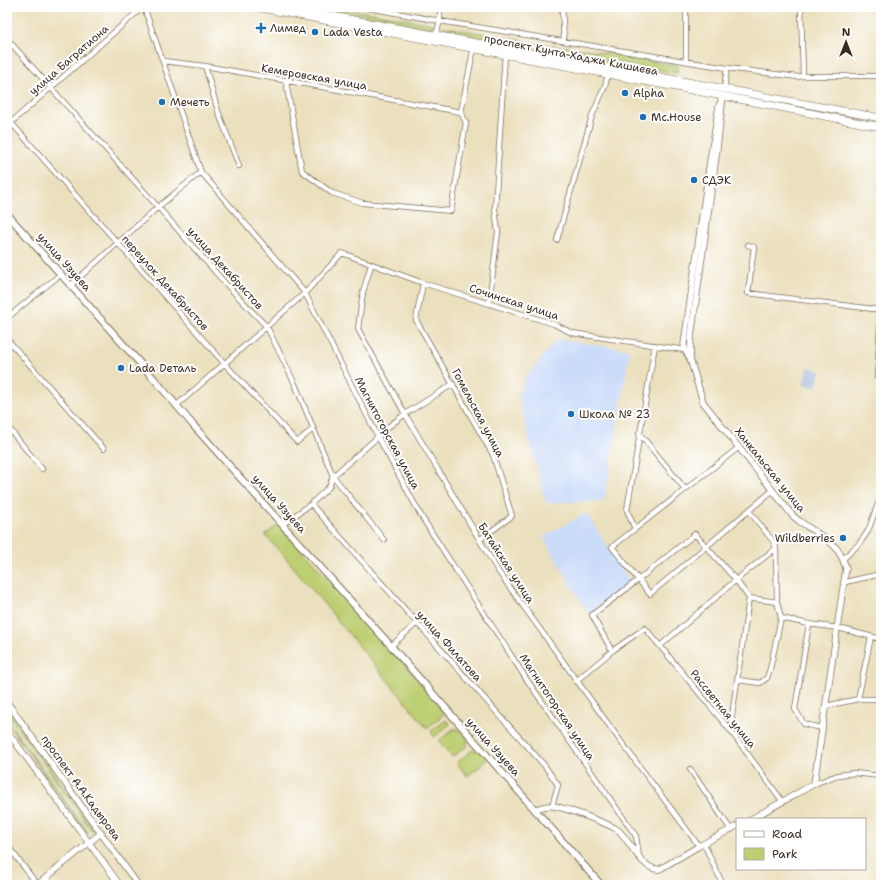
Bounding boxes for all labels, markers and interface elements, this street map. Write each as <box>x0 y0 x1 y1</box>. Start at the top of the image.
street label: улица Багратиона <box>26 21 112 99</box>
place label: Лимед <box>270 21 306 36</box>
marker: Лимед <box>255 22 267 34</box>
north arrow <box>826 22 866 62</box>
place label: Lada Vesta <box>323 25 383 40</box>
text: N <box>842 25 851 40</box>
marker: Lada Vesta <box>310 27 320 37</box>
street label: проспект Кунта-Хаджи Кишиева <box>483 31 660 79</box>
street label: Кемеровская улица <box>260 60 368 94</box>
place label: Alpha <box>633 86 664 101</box>
marker: Alpha <box>620 88 630 98</box>
place label: Мечеть <box>170 95 210 110</box>
marker: Мечеть <box>157 97 167 107</box>
place label: Mc.House <box>651 110 701 125</box>
marker: Mc.House <box>638 112 648 122</box>
place label: СДЭК <box>702 173 731 188</box>
marker: СДЭК <box>689 175 699 185</box>
street label: улица Декабристов <box>184 223 266 313</box>
street label: улица Узуева <box>34 229 94 295</box>
street label: переулок Декабристов <box>118 232 212 334</box>
street label: Сочинская улица <box>467 280 561 324</box>
place label: Lada Dеталь <box>129 361 197 376</box>
marker: Lada Dеталь <box>116 363 126 373</box>
street label: Гомельская улица <box>448 366 508 460</box>
street label: Магнитогорская улица <box>351 374 423 492</box>
place label: Школа № 23 <box>579 407 650 422</box>
marker: Школа № 23 <box>566 409 576 419</box>
street label: Ханкальская улица <box>731 424 809 516</box>
street label: улица Узуева <box>249 471 309 537</box>
street label: Батайская улица <box>474 520 538 606</box>
place label: Wildberries <box>775 531 835 546</box>
marker: Wildberries <box>838 533 848 543</box>
street label: улица Филатова <box>413 607 485 685</box>
street label: Магнитогорская улица <box>516 651 598 763</box>
street label: Рассветная улица <box>687 667 759 751</box>
street label: улица Узуева <box>463 714 523 780</box>
street label: проспект А.А.Кадырова <box>38 732 124 844</box>
legend <box>736 818 866 870</box>
text: Road <box>772 826 803 842</box>
text: Park <box>772 846 798 862</box>

